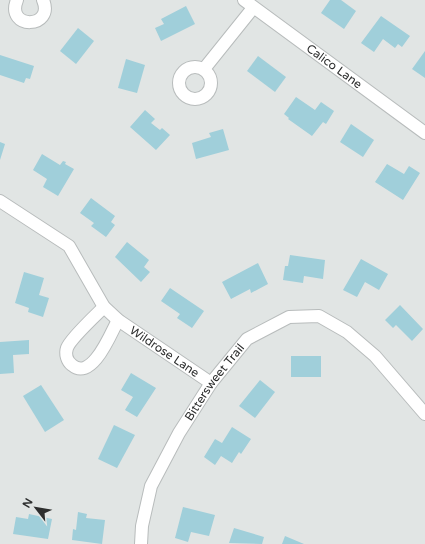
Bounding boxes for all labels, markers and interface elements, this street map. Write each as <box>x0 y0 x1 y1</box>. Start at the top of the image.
street label: Calico Lane <box>304 41 365 92</box>
street label: Wildrose Lane <box>127 323 202 380</box>
street label: Bittersweet Trail <box>182 341 247 423</box>
north arrow <box>16 488 56 528</box>
text: N <box>20 496 36 510</box>

